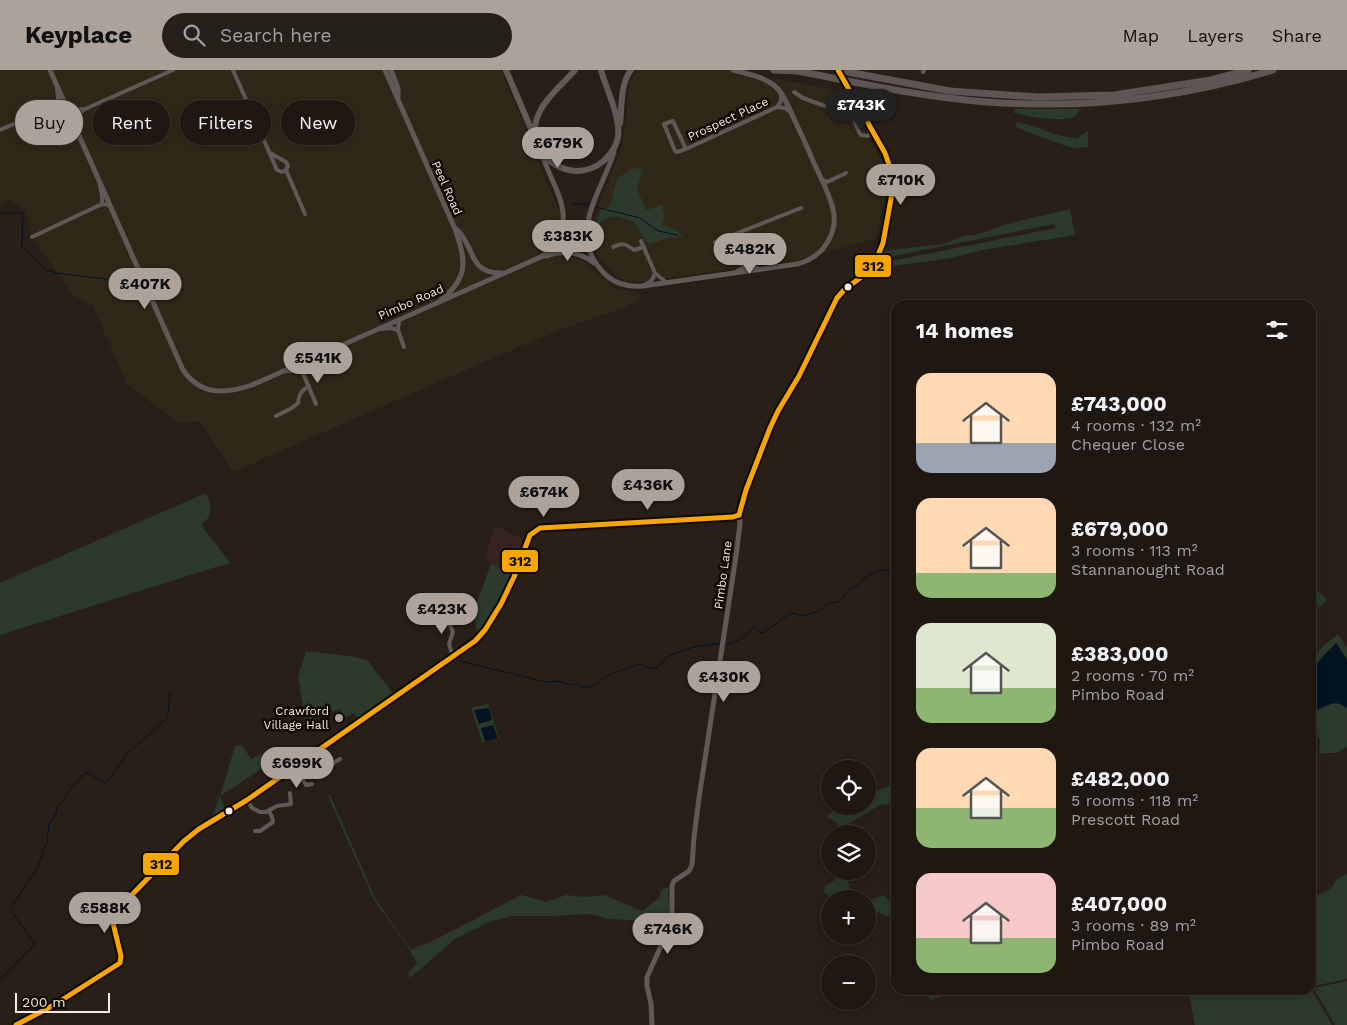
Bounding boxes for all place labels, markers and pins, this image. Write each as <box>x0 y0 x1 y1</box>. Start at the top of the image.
pin: £743K <box>826 88 896 131</box>
pin: £679K <box>523 126 593 169</box>
pin: £710K <box>866 164 936 206</box>
pin: £383K <box>533 220 603 262</box>
pin: £482K <box>715 232 785 275</box>
pin: £407K <box>110 268 180 310</box>
unlabelled marker <box>843 282 853 292</box>
pin: £541K <box>283 342 353 384</box>
pin: £436K <box>613 468 683 511</box>
pin: £674K <box>509 476 579 518</box>
pin: £423K <box>407 592 477 635</box>
pin: £430K <box>689 660 759 703</box>
place label: Crawford Village Hall <box>264 704 329 732</box>
marker: Crawford Village Hall <box>333 712 345 724</box>
pin: £699K <box>262 746 332 789</box>
unlabelled marker <box>224 806 234 816</box>
pin: £588K <box>70 892 140 934</box>
pin: £746K <box>633 912 703 955</box>

